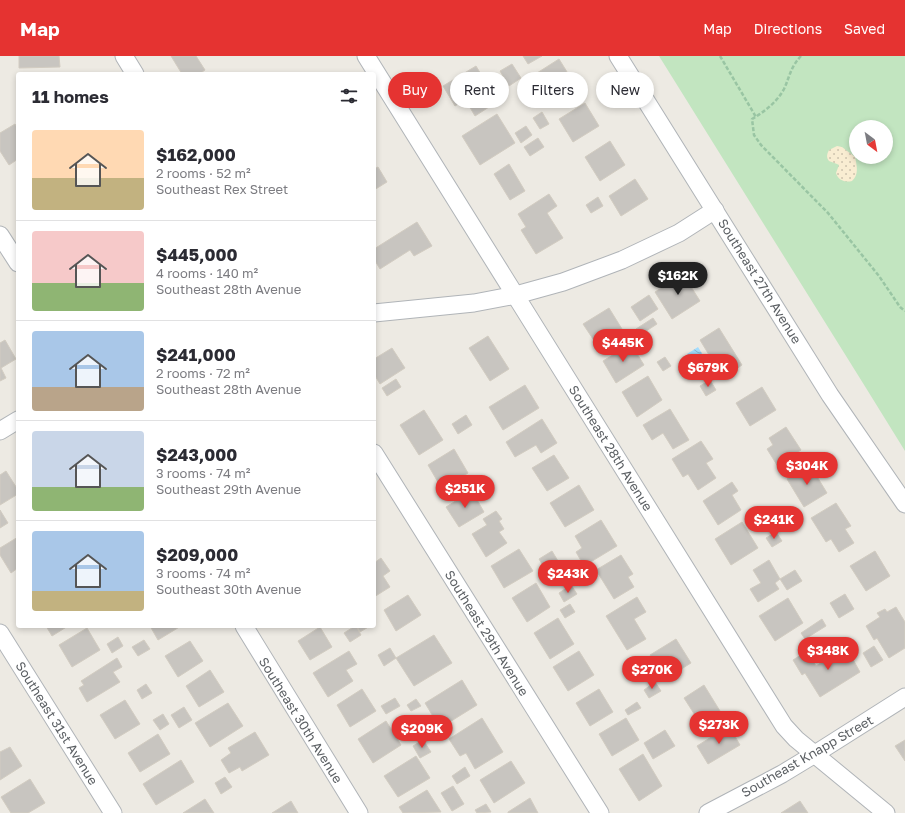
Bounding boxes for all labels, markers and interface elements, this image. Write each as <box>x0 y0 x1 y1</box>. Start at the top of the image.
text: Map <box>20 17 60 40</box>
text: Map <box>703 20 732 37</box>
text: Directions <box>754 20 822 37</box>
text: Saved <box>844 20 885 37</box>
chip: Buy <box>388 72 442 108</box>
chip: Rent <box>450 72 509 108</box>
chip: Filters <box>517 72 588 108</box>
chip: New <box>596 72 654 108</box>
icon: filters <box>338 85 360 107</box>
text: 11 homes <box>32 86 109 107</box>
north arrow <box>849 120 893 164</box>
map controls <box>849 120 893 164</box>
text: $162,000 <box>156 144 236 165</box>
icon: home <box>64 146 112 194</box>
text: 2 rooms · 52 m² <box>156 165 251 181</box>
text: Southeast Rex Street <box>156 181 288 197</box>
street label: Southeast 27th Avenue <box>715 216 805 346</box>
text: $445,000 <box>156 244 238 265</box>
icon: home <box>64 247 112 295</box>
pin: $162K <box>650 262 706 296</box>
text: 4 rooms · 140 m² <box>156 265 258 281</box>
text: $162K <box>657 267 699 283</box>
text: Southeast 28th Avenue <box>156 281 301 297</box>
pin: $445K <box>595 329 651 363</box>
text: $445K <box>602 334 644 350</box>
text: $241,000 <box>156 344 236 365</box>
icon: home <box>64 347 112 395</box>
pin: $679K <box>680 354 736 388</box>
text: $679K <box>687 359 729 375</box>
text: 2 rooms · 72 m² <box>156 365 250 381</box>
text: Southeast 28th Avenue <box>156 381 301 397</box>
street label: Southeast 28th Avenue <box>566 382 656 514</box>
text: $243,000 <box>156 444 237 465</box>
icon: home <box>64 447 112 495</box>
pin: $304K <box>779 452 835 486</box>
text: $304K <box>786 457 828 473</box>
text: 3 rooms · 74 m² <box>156 465 250 481</box>
pin: $251K <box>437 475 493 509</box>
text: $251K <box>445 480 485 496</box>
text: Southeast 29th Avenue <box>156 481 301 497</box>
pin: $241K <box>746 506 802 540</box>
text: $241K <box>754 511 794 527</box>
text: $209,000 <box>156 544 238 565</box>
icon: home <box>64 547 112 595</box>
pin: $243K <box>540 560 596 594</box>
text: 3 rooms · 74 m² <box>156 565 250 581</box>
text: $243K <box>547 565 589 581</box>
street label: Southeast 29th Avenue <box>442 567 532 699</box>
text: Southeast 30th Avenue <box>156 581 301 597</box>
pin: $348K <box>800 637 856 671</box>
text: $348K <box>807 642 849 658</box>
street label: Southeast 30th Avenue <box>256 654 346 786</box>
pin: $270K <box>624 656 680 690</box>
street label: Southeast 31st Avenue <box>12 658 102 788</box>
text: $270K <box>631 661 673 677</box>
pin: $273K <box>691 711 747 745</box>
street label: Southeast Knapp Street <box>738 712 876 800</box>
pin: $209K <box>394 715 450 749</box>
text: $273K <box>698 716 740 732</box>
text: $209K <box>401 720 443 736</box>

